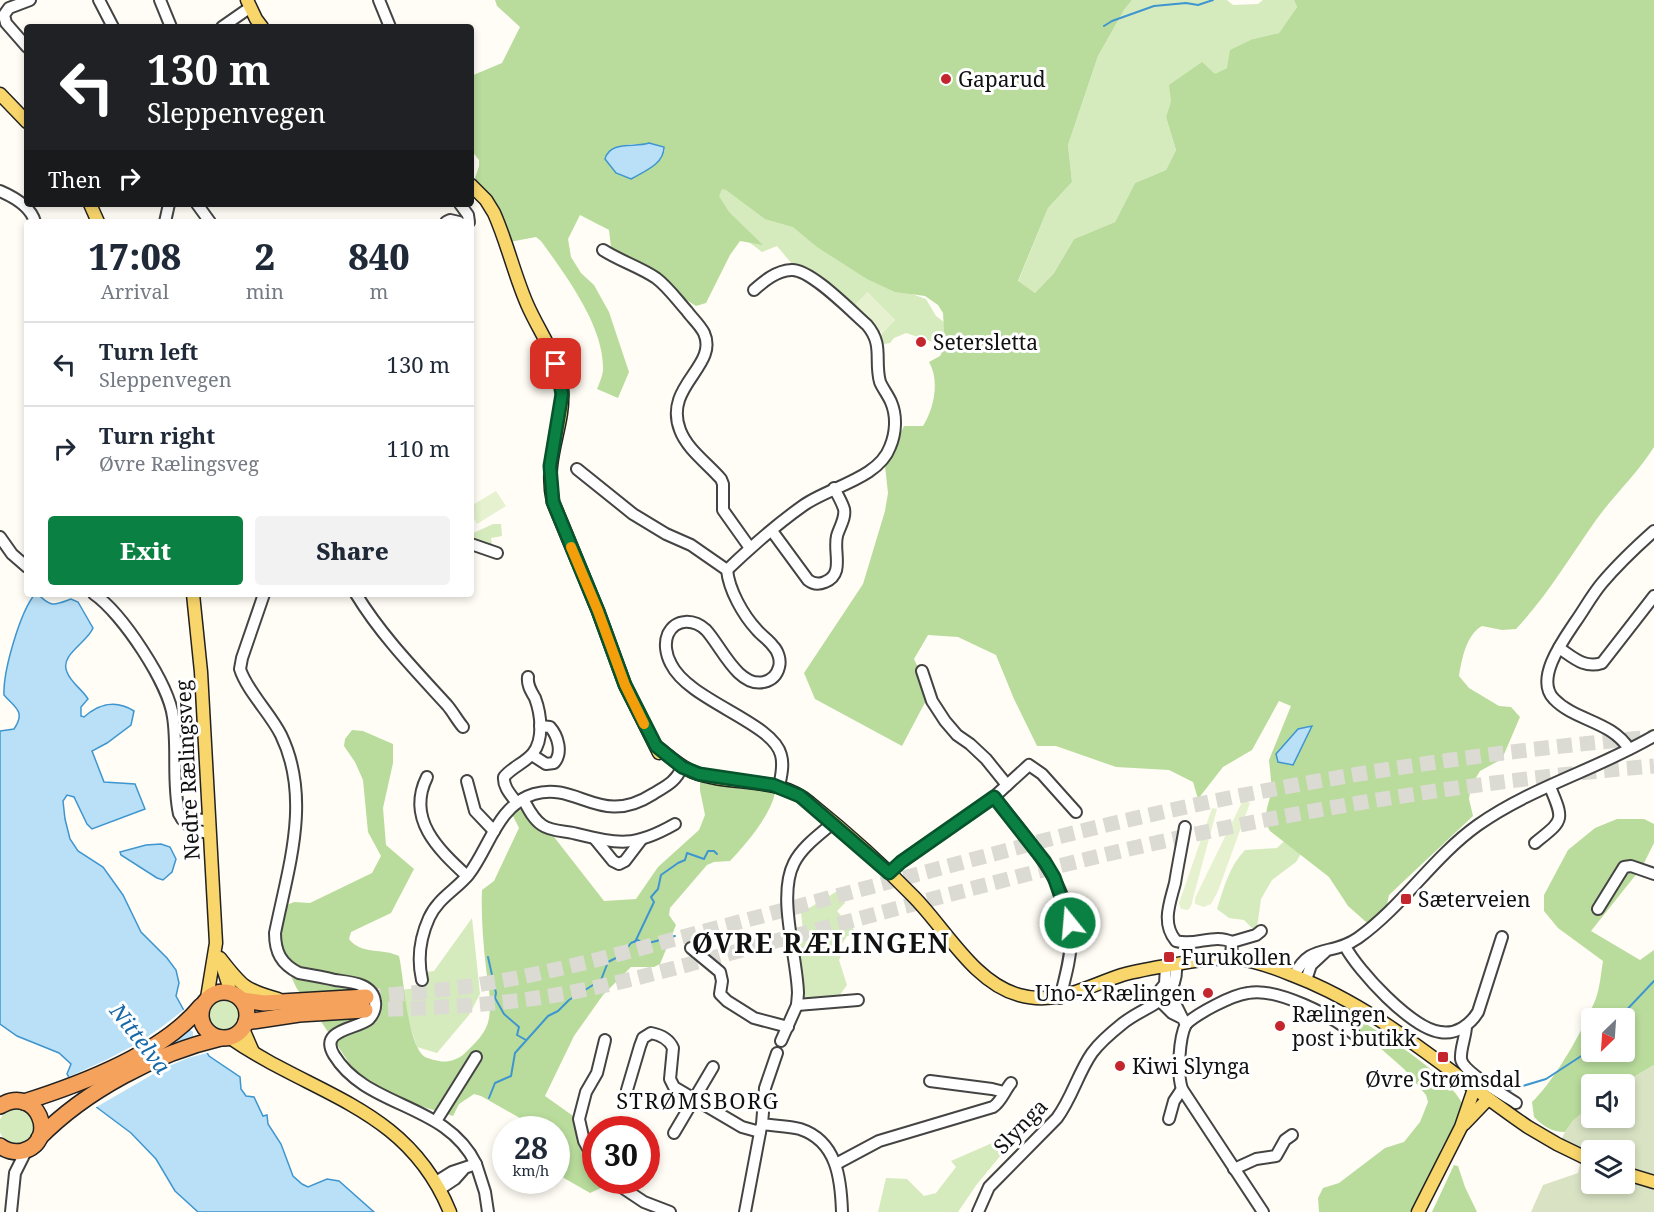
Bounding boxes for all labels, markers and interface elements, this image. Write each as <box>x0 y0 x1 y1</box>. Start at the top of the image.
text: 130 m <box>147 40 271 97</box>
icon: left <box>48 48 126 126</box>
place label: Gaparud <box>958 65 1046 93</box>
marker: Gaparud <box>939 72 953 86</box>
text: Sleppenvegen <box>147 94 326 131</box>
icon: right <box>113 162 146 195</box>
text: Then <box>48 164 101 194</box>
text: 17:08 <box>88 232 181 281</box>
text: 2 <box>255 232 275 281</box>
text: 840 <box>348 232 410 281</box>
text: Arrival <box>101 278 169 305</box>
text: min <box>246 278 284 305</box>
text: m <box>370 278 388 305</box>
place label: Setersletta <box>933 328 1038 356</box>
marker: Setersletta <box>914 335 928 349</box>
text: Turn left <box>99 336 198 366</box>
pin <box>530 338 581 389</box>
icon: arrive <box>539 347 572 380</box>
icon: left <box>48 348 81 381</box>
text: 130 m <box>387 349 450 379</box>
text: Sleppenvegen <box>99 366 232 393</box>
text: Turn right <box>99 420 215 450</box>
icon: right <box>48 432 81 465</box>
text: 110 m <box>387 433 450 463</box>
text: Øvre Rælingsveg <box>99 450 259 477</box>
button: Exit <box>48 516 243 585</box>
button: Share <box>255 516 450 585</box>
street label: Nedre Rælingsveg <box>168 678 206 861</box>
place label: Sæterveien <box>1418 885 1531 913</box>
position arrow <box>1038 891 1102 955</box>
marker: Sæterveien <box>1399 892 1413 906</box>
district label: ØVRE RÆLINGEN <box>692 924 950 961</box>
place label: Furukollen <box>1181 943 1292 971</box>
marker: Furukollen <box>1162 950 1176 964</box>
place label: Uno-X Rælingen <box>1035 979 1196 1007</box>
marker: Uno-X Rælingen <box>1201 986 1215 1000</box>
water label: Nittelva <box>103 996 178 1080</box>
place label: Rælingen post i butikk <box>1292 1000 1417 1052</box>
north arrow <box>1581 1008 1635 1062</box>
map controls <box>1581 1008 1635 1194</box>
marker: Rælingen post i butikk <box>1273 1019 1287 1033</box>
marker: Øvre Strømsdal <box>1436 1050 1450 1064</box>
place label: Kiwi Slynga <box>1132 1052 1250 1080</box>
marker: Kiwi Slynga <box>1113 1059 1127 1073</box>
place label: Øvre Strømsdal <box>1365 1065 1521 1093</box>
button: sound <box>1581 1074 1635 1128</box>
district label: STRØMSBORG <box>616 1085 780 1115</box>
street label: Slynga <box>987 1092 1053 1160</box>
speed limit sign: 30 <box>582 1116 660 1194</box>
text: 28 <box>514 1127 548 1168</box>
button: layers <box>1581 1140 1635 1194</box>
text: km/h <box>513 1160 549 1180</box>

